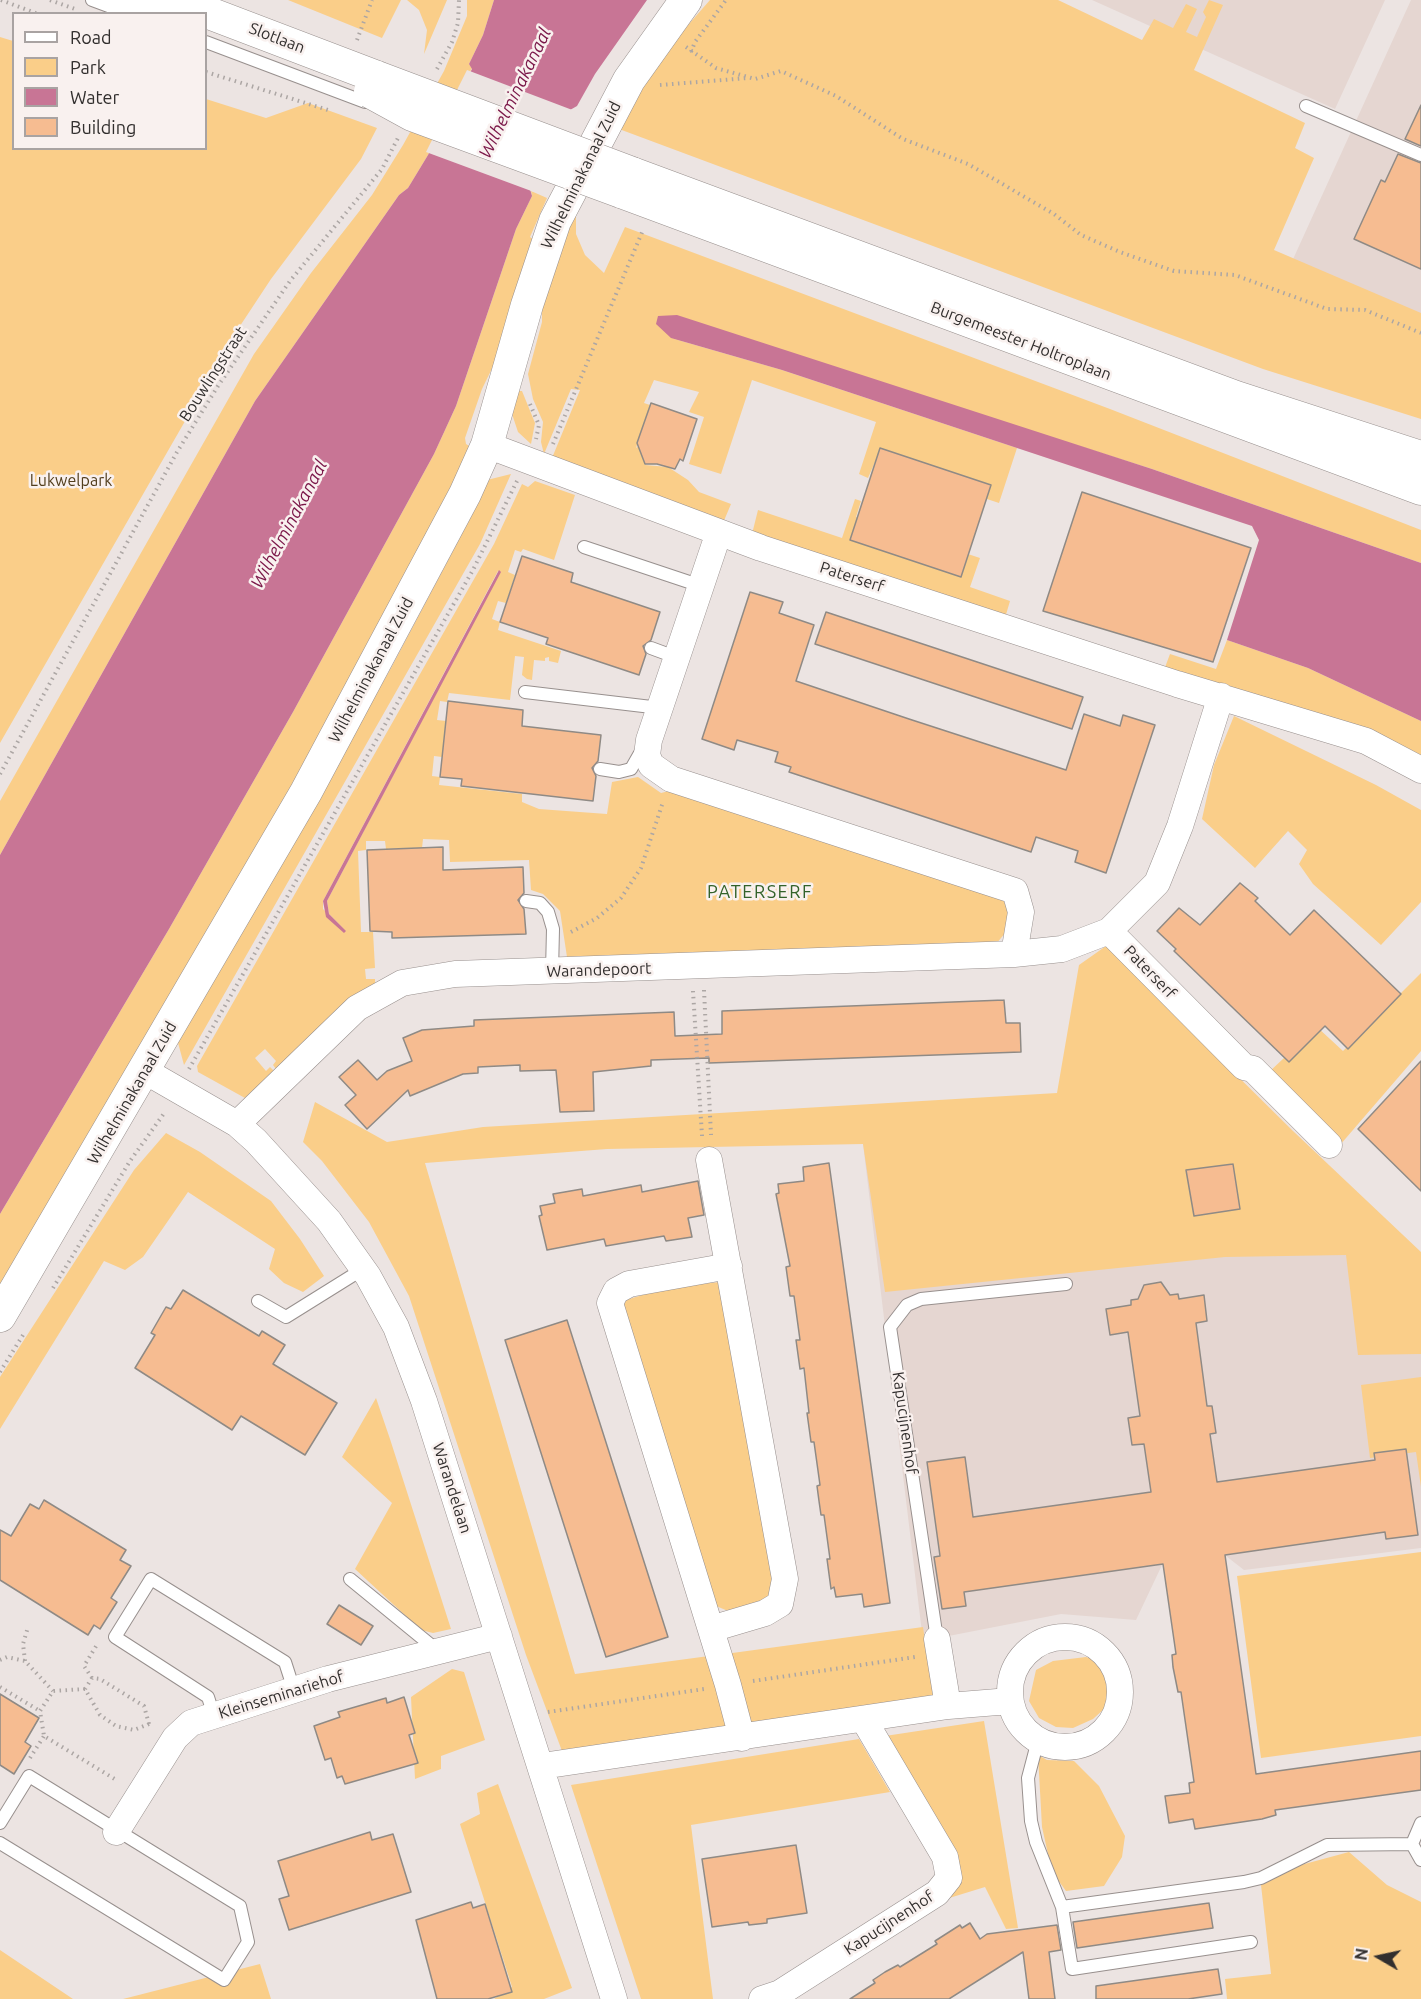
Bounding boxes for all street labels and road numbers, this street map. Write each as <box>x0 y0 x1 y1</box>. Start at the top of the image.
street label: Slotlaan <box>246 19 308 57</box>
street label: Wilhelminakanaal Zuid <box>537 98 625 252</box>
street label: Burgemeester Holtroplaan <box>928 298 1114 384</box>
street label: Bouwlingstraat <box>175 323 251 425</box>
street label: Paterserf <box>817 558 887 596</box>
street label: Wilhelminakanaal Zuid <box>325 594 417 746</box>
street label: Paterserf <box>1120 941 1180 1003</box>
street label: Warandepoort <box>546 959 652 981</box>
street label: Wilhelminakanaal Zuid <box>83 1018 181 1168</box>
street label: Kapucijnenhof <box>888 1370 922 1476</box>
street label: Warandelaan <box>428 1440 476 1536</box>
street label: Kleinseminariehof <box>216 1667 346 1723</box>
street label: Kapucijnenhof <box>840 1887 938 1959</box>

